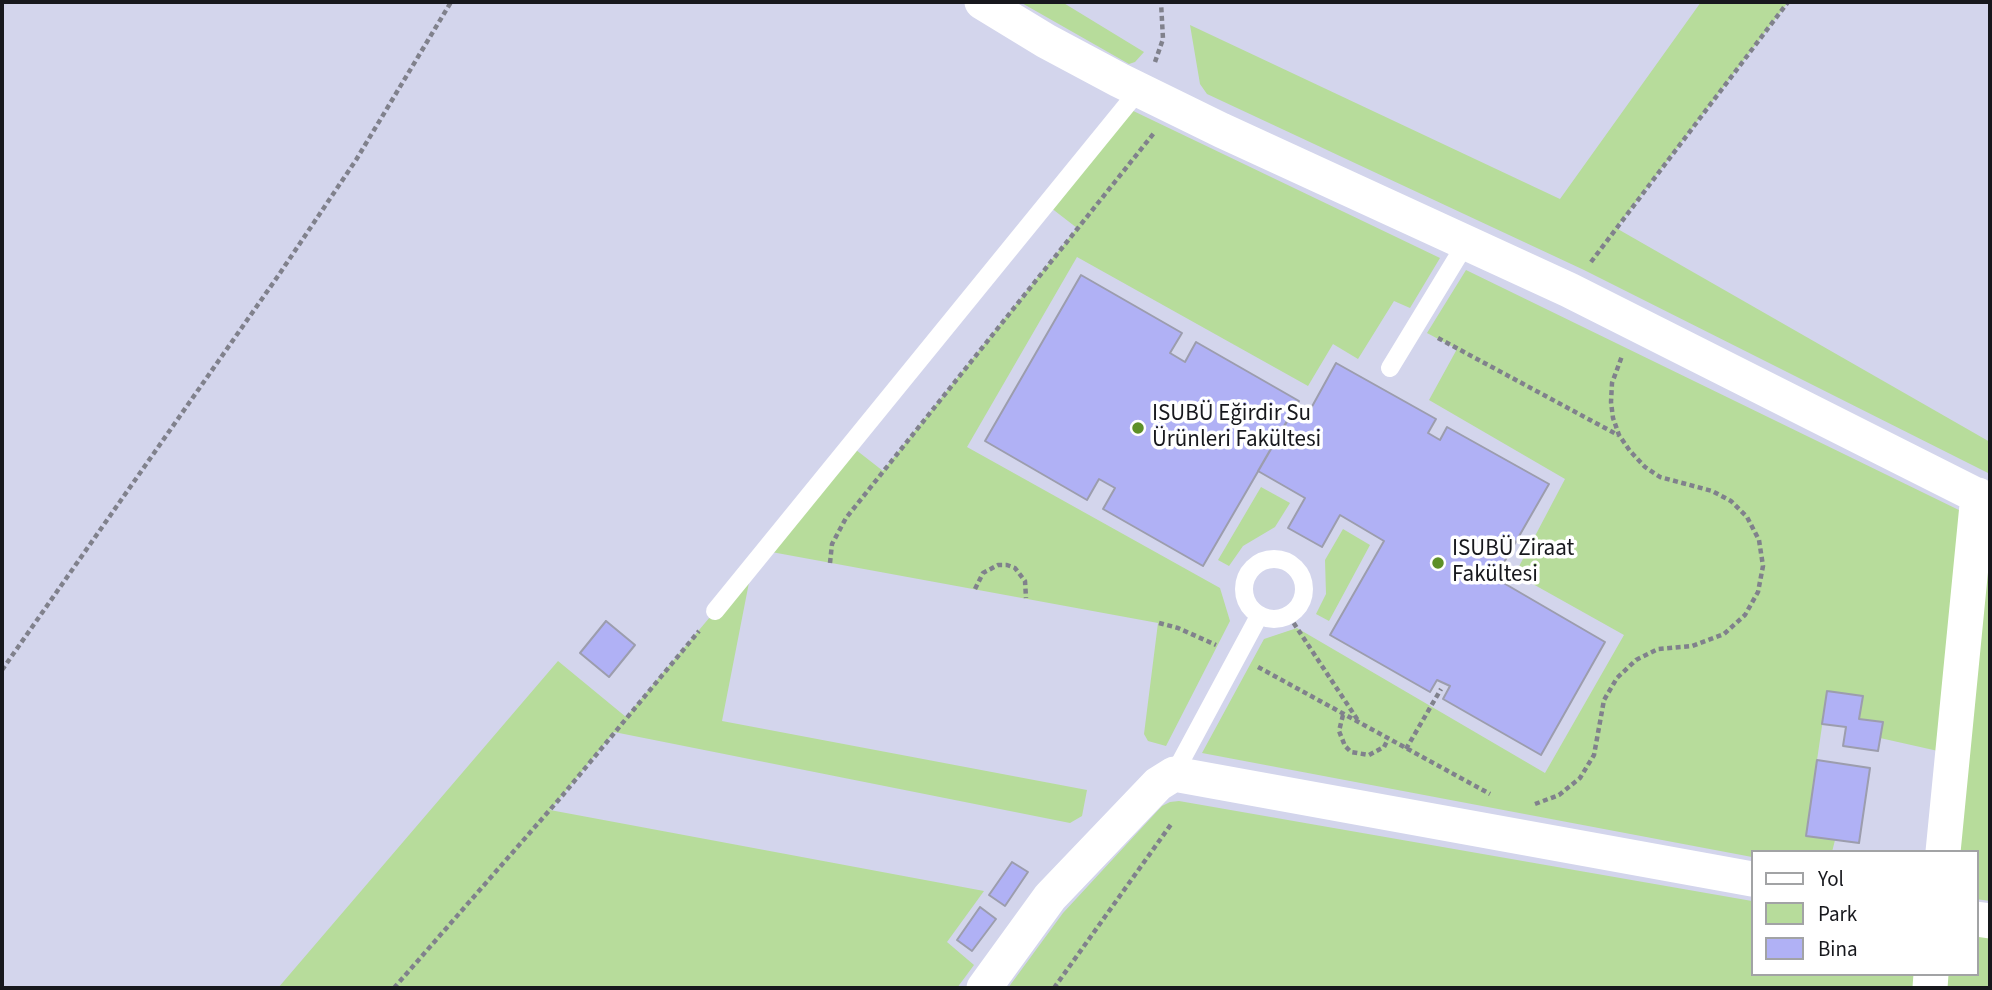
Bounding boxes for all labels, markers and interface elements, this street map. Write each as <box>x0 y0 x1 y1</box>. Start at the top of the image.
place label: ISUBÜ Eğirdir Su Ürünleri Fakültesi <box>1152 401 1321 455</box>
marker: ISUBÜ Eğirdir Su Ürünleri Fakültesi <box>1130 420 1146 436</box>
place label: ISUBÜ Ziraat Fakültesi <box>1452 536 1574 590</box>
marker: ISUBÜ Ziraat Fakültesi <box>1430 555 1446 571</box>
legend <box>1750 850 1978 976</box>
text: Yol <box>1818 864 1844 894</box>
text: Park <box>1818 899 1857 929</box>
text: Bina <box>1818 934 1858 964</box>

